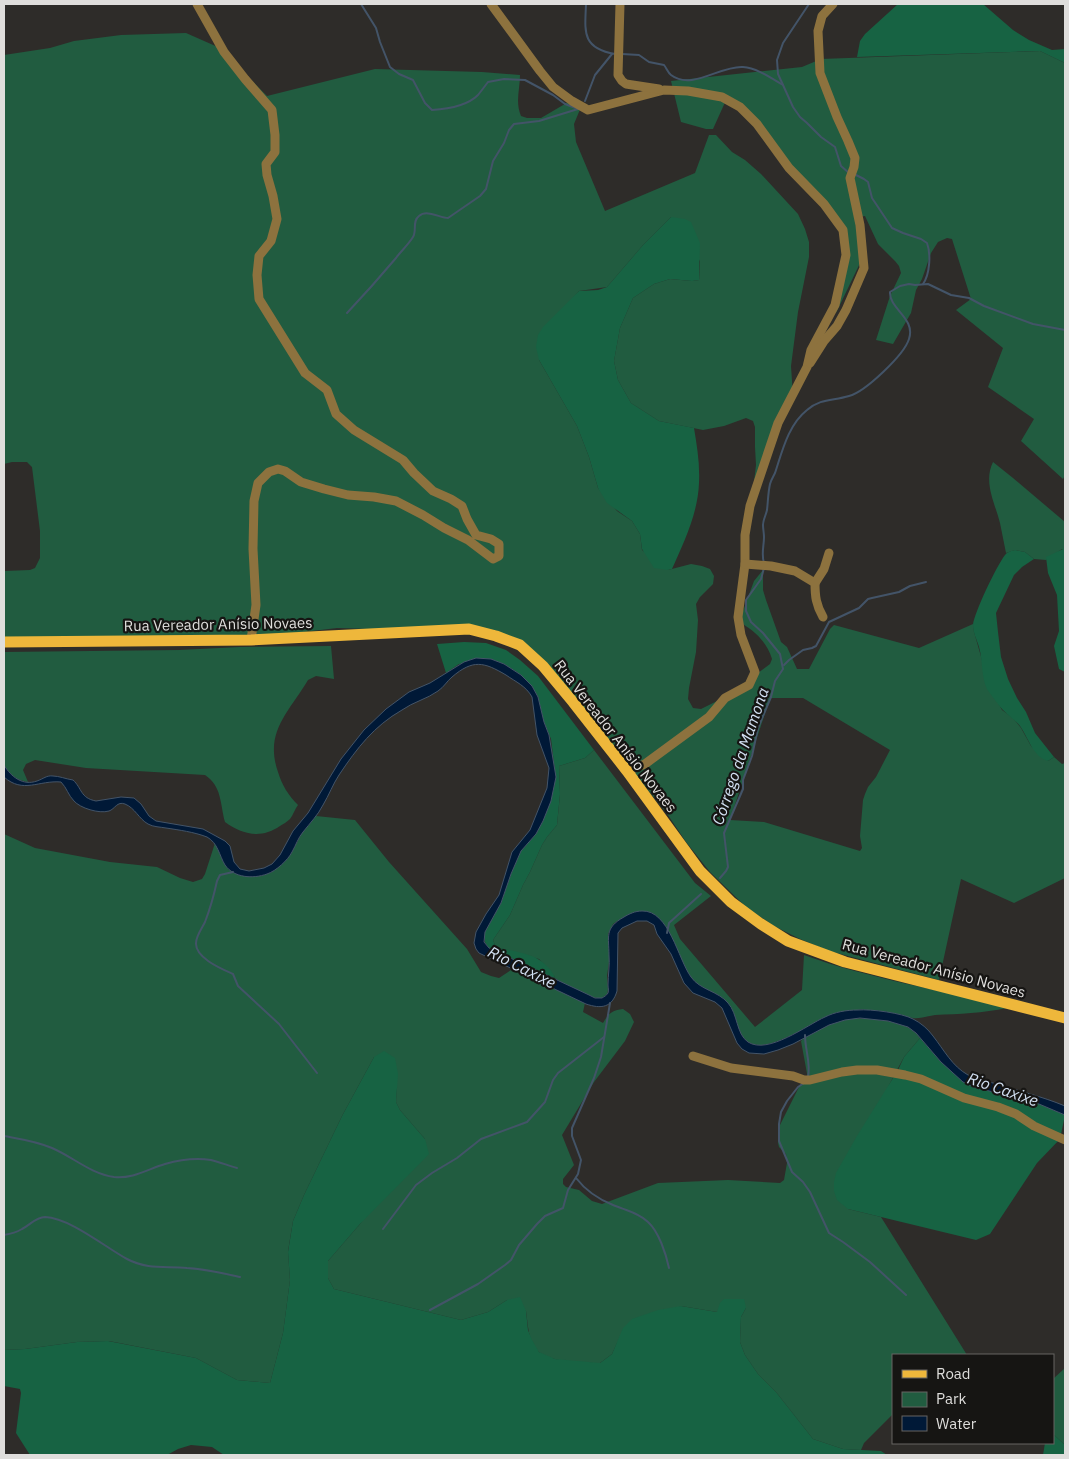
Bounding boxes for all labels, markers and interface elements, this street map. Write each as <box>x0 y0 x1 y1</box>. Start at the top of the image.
street label: Rua Vereador Anísio Novaes <box>123 613 313 635</box>
street label: Rua Vereador Anísio Novaes <box>550 656 682 816</box>
water label: Córrego da Mamona <box>707 685 773 827</box>
street label: Rua Vereador Anísio Novaes <box>840 934 1028 1002</box>
water label: Rio Caxixe <box>485 941 559 993</box>
water label: Rio Caxixe <box>965 1068 1041 1110</box>
legend <box>892 1354 1054 1444</box>
text: Road <box>936 1364 971 1383</box>
text: Park <box>936 1389 966 1408</box>
text: Water <box>936 1414 977 1433</box>

